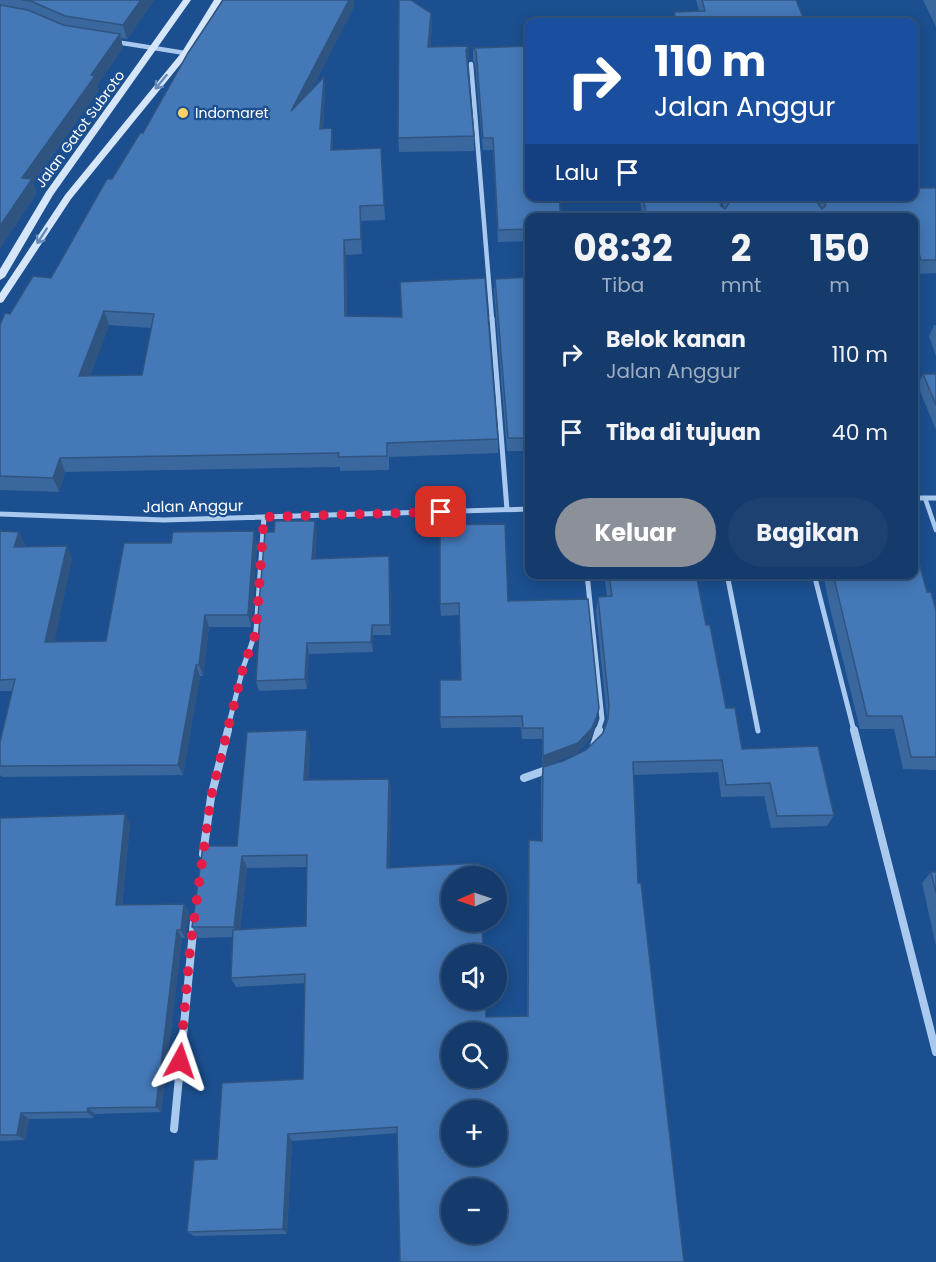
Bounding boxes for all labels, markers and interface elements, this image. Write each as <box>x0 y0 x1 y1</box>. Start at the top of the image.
text: 110 m <box>654 32 766 91</box>
icon: right <box>555 42 633 120</box>
street label: Jalan Gatot Subroto <box>31 66 129 192</box>
one-way arrow <box>155 74 168 90</box>
text: Jalan Anggur <box>654 88 835 125</box>
place label: Indomaret <box>195 103 269 123</box>
marker: Indomaret <box>176 106 190 120</box>
icon: arrive <box>611 156 644 189</box>
text: Lalu <box>555 157 599 188</box>
text: 08:32 <box>573 223 673 274</box>
text: 2 <box>731 223 751 274</box>
text: 150 <box>809 223 870 274</box>
one-way arrow <box>36 228 48 244</box>
text: Tiba <box>601 271 644 299</box>
text: mnt <box>721 271 761 299</box>
text: m <box>829 271 850 299</box>
text: Belok kanan <box>606 324 746 355</box>
icon: right <box>555 338 588 371</box>
text: 110 m <box>832 339 888 370</box>
text: Jalan Anggur <box>606 357 740 385</box>
icon: arrive <box>555 416 588 449</box>
text: Tiba di tujuan <box>606 417 761 448</box>
text: 40 m <box>832 417 888 448</box>
pin <box>415 486 466 537</box>
street label: Jalan Anggur <box>142 495 244 517</box>
icon: arrive <box>424 495 457 528</box>
button: Keluar <box>555 498 716 567</box>
button: Bagikan <box>728 498 888 567</box>
north arrow <box>441 866 507 932</box>
map controls <box>441 866 507 1244</box>
button: sound <box>441 944 507 1010</box>
button: search <box>441 1022 507 1088</box>
position arrow <box>148 1029 212 1093</box>
button: + <box>441 1100 507 1166</box>
button: − <box>441 1178 507 1244</box>

